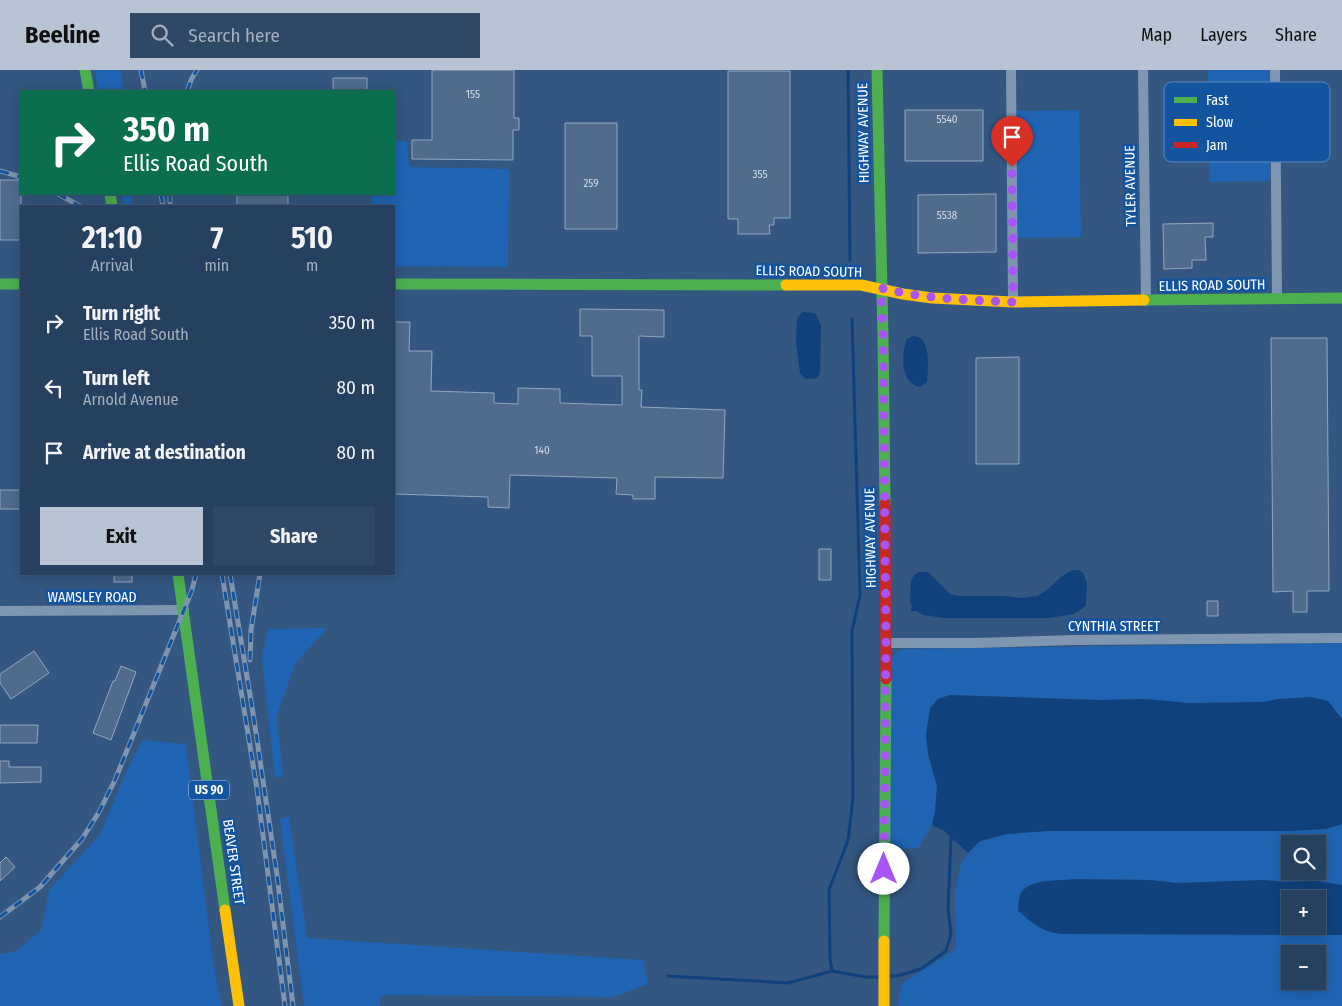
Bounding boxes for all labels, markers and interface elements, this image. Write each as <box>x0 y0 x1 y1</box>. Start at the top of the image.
search box <box>130 13 480 58</box>
text: Beeline <box>25 21 100 49</box>
icon: search <box>148 21 176 49</box>
text: Search here <box>188 24 280 47</box>
text: Map <box>1141 24 1172 46</box>
text: Layers <box>1200 24 1247 46</box>
text: Share <box>1275 24 1317 46</box>
street label: HIGHWAY AVENUE <box>854 82 873 183</box>
legend <box>1164 82 1330 162</box>
house number: 155 <box>466 88 480 101</box>
text: Fast <box>1206 92 1229 109</box>
text: 350 m <box>123 108 210 150</box>
icon: right <box>40 110 105 175</box>
house number: 5540 <box>936 113 958 126</box>
text: Slow <box>1206 114 1233 131</box>
pin <box>991 116 1033 167</box>
icon: arrive <box>998 123 1026 151</box>
text: Jam <box>1206 137 1227 154</box>
street label: TYLER AVENUE <box>1121 145 1140 227</box>
text: Ellis Road South <box>123 150 268 177</box>
house number: 355 <box>752 168 768 181</box>
house number: 259 <box>583 177 599 190</box>
house number: 5538 <box>937 209 958 222</box>
text: 21:10 <box>82 220 143 256</box>
text: 7 <box>211 220 223 256</box>
text: 510 <box>291 220 333 256</box>
text: Arrival <box>91 256 133 275</box>
text: min <box>205 256 229 275</box>
text: m <box>306 256 318 275</box>
street label: ELLIS ROAD SOUTH <box>755 262 863 281</box>
street label: ELLIS ROAD SOUTH <box>1158 276 1266 295</box>
text: Turn right <box>83 302 160 325</box>
icon: right <box>40 309 68 337</box>
text: 350 m <box>329 311 375 334</box>
text: Ellis Road South <box>83 325 189 344</box>
text: Turn left <box>83 367 150 390</box>
icon: left <box>40 374 68 402</box>
text: 80 m <box>337 376 375 399</box>
text: Arnold Avenue <box>83 390 178 409</box>
icon: arrive <box>40 439 68 467</box>
text: Arrive at destination <box>83 441 246 464</box>
text: 80 m <box>337 441 375 464</box>
house number: 140 <box>534 444 550 457</box>
street label: HIGHWAY AVENUE <box>861 487 880 588</box>
button: Exit <box>40 507 203 565</box>
button: Share <box>213 507 375 565</box>
street label: WAMSLEY ROAD <box>47 589 137 606</box>
street label: CYNTHIA STREET <box>1068 618 1161 635</box>
road number: US 90 <box>189 780 229 800</box>
street label: BEAVER STREET <box>219 818 248 907</box>
map controls <box>1281 835 1326 990</box>
button: search <box>1281 835 1326 880</box>
position arrow <box>857 842 909 894</box>
button: + <box>1281 890 1326 935</box>
button: − <box>1281 945 1326 990</box>

